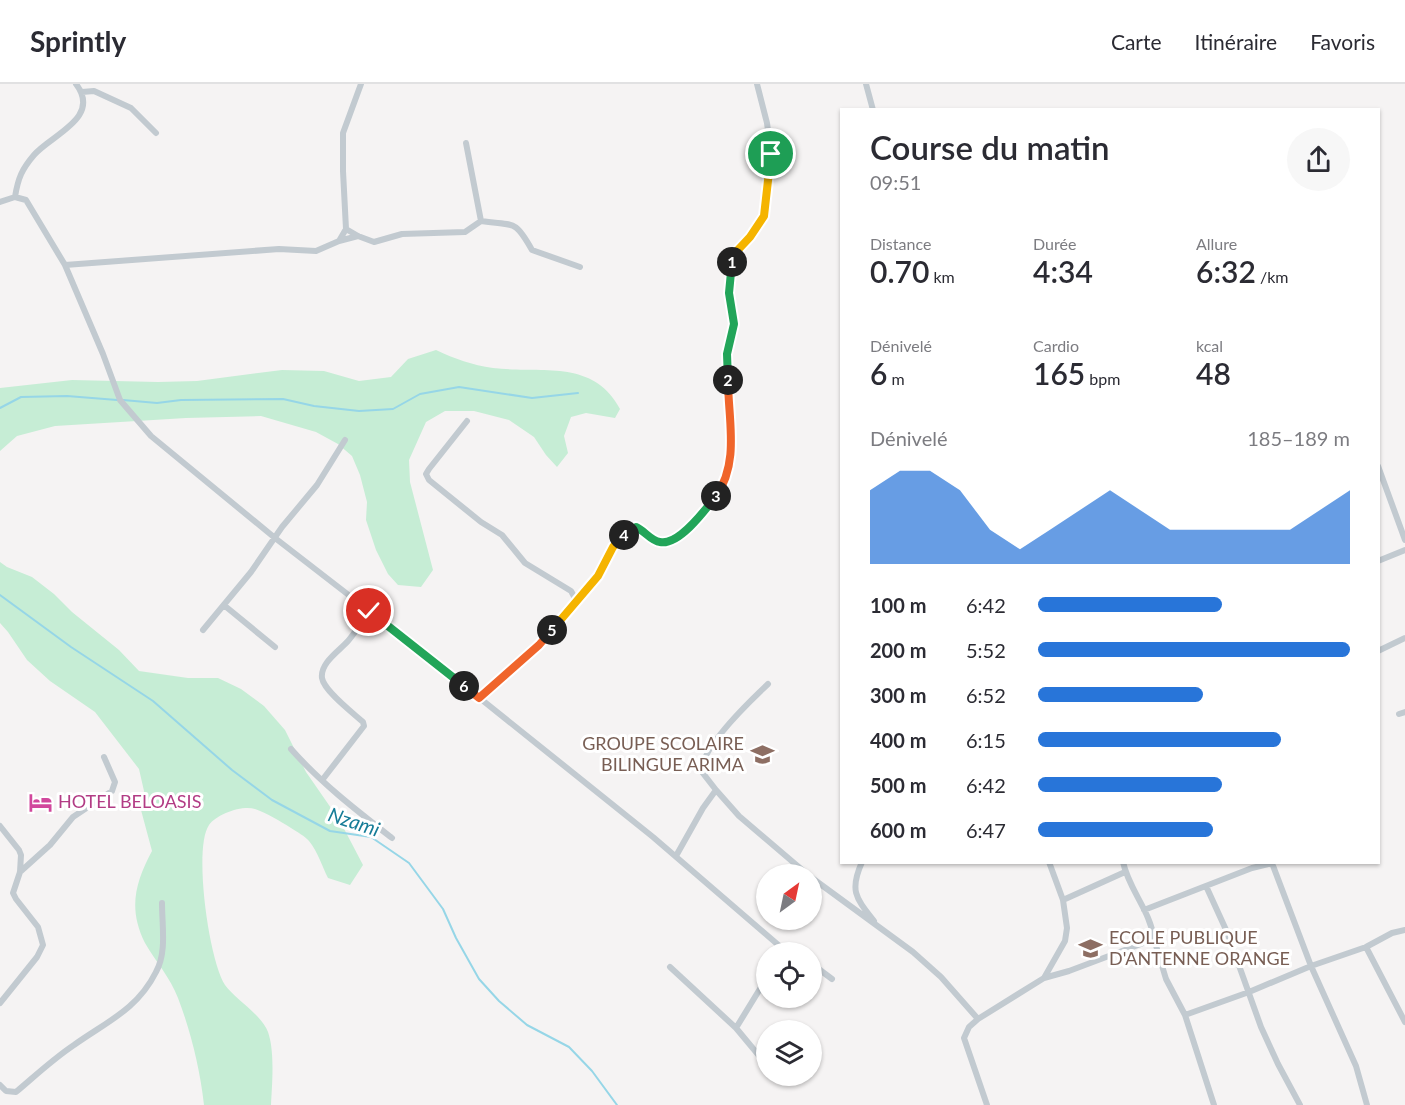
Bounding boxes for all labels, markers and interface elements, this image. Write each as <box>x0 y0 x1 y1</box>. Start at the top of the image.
text: Sprintly <box>30 24 126 58</box>
text: Carte <box>1111 29 1162 54</box>
text: Itinéraire <box>1195 29 1277 54</box>
text: Favoris <box>1310 29 1375 54</box>
text: Course du matin <box>870 127 1110 167</box>
pin <box>745 128 796 179</box>
button: share <box>1287 128 1350 191</box>
icon: arrive <box>754 137 787 170</box>
text: 09:51 <box>870 170 921 194</box>
text: Distance <box>870 234 931 253</box>
text: Durée <box>1033 234 1076 253</box>
text: Allure <box>1196 234 1237 253</box>
pin: 1 <box>717 247 747 277</box>
text: 1 <box>727 252 737 271</box>
text: 0.70 <box>870 253 929 289</box>
text: 4:34 <box>1033 253 1093 289</box>
text: 6:32 <box>1196 253 1256 289</box>
text: km <box>929 267 955 286</box>
text: /km <box>1256 267 1288 286</box>
text: Dénivelé <box>870 336 932 355</box>
text: Cardio <box>1033 336 1079 355</box>
text: kcal <box>1196 336 1223 355</box>
text: 6 <box>870 355 887 391</box>
text: 165 <box>1033 355 1085 391</box>
text: 48 <box>1196 355 1231 391</box>
pin: 2 <box>713 365 743 395</box>
text: m <box>887 369 905 388</box>
text: bpm <box>1085 369 1120 388</box>
text: 2 <box>723 370 733 389</box>
text: Dénivelé <box>870 426 947 450</box>
text: 185–189 m <box>1247 426 1350 450</box>
pin: 3 <box>701 481 731 511</box>
text: 3 <box>711 486 721 505</box>
pin: 4 <box>609 520 639 550</box>
text: 4 <box>619 525 629 544</box>
pin <box>343 585 394 636</box>
text: 100 m <box>870 593 926 617</box>
text: 6:42 <box>966 593 1006 617</box>
icon: check <box>352 594 385 627</box>
pin: 5 <box>537 615 567 645</box>
text: 5 <box>547 620 557 639</box>
text: 200 m <box>870 638 926 662</box>
text: 5:52 <box>966 638 1006 662</box>
pin: 6 <box>449 671 479 701</box>
text: 6 <box>459 676 469 695</box>
text: 300 m <box>870 683 926 707</box>
text: 6:52 <box>966 683 1006 707</box>
text: 400 m <box>870 728 926 752</box>
text: 6:15 <box>966 728 1006 752</box>
place label: GROUPE SCOLAIRE BILINGUE ARIMA <box>582 732 745 775</box>
school or university icon: GROUPE SCOLAIRE BILINGUE ARIMA <box>749 741 775 767</box>
text: 500 m <box>870 773 926 797</box>
text: 6:42 <box>966 773 1006 797</box>
hotel icon: HOTEL BELOASIS <box>27 789 53 815</box>
place label: HOTEL BELOASIS <box>58 790 201 812</box>
water label: Nzami <box>325 801 384 841</box>
text: 600 m <box>870 818 926 842</box>
text: 6:47 <box>966 818 1006 842</box>
north arrow <box>756 864 822 930</box>
map controls <box>756 864 822 1086</box>
place label: ECOLE PUBLIQUE D'ANTENNE ORANGE <box>1109 926 1290 969</box>
school or university icon: ECOLE PUBLIQUE D'ANTENNE ORANGE <box>1078 935 1104 961</box>
button: locate <box>756 942 822 1008</box>
button: layers <box>756 1020 822 1086</box>

